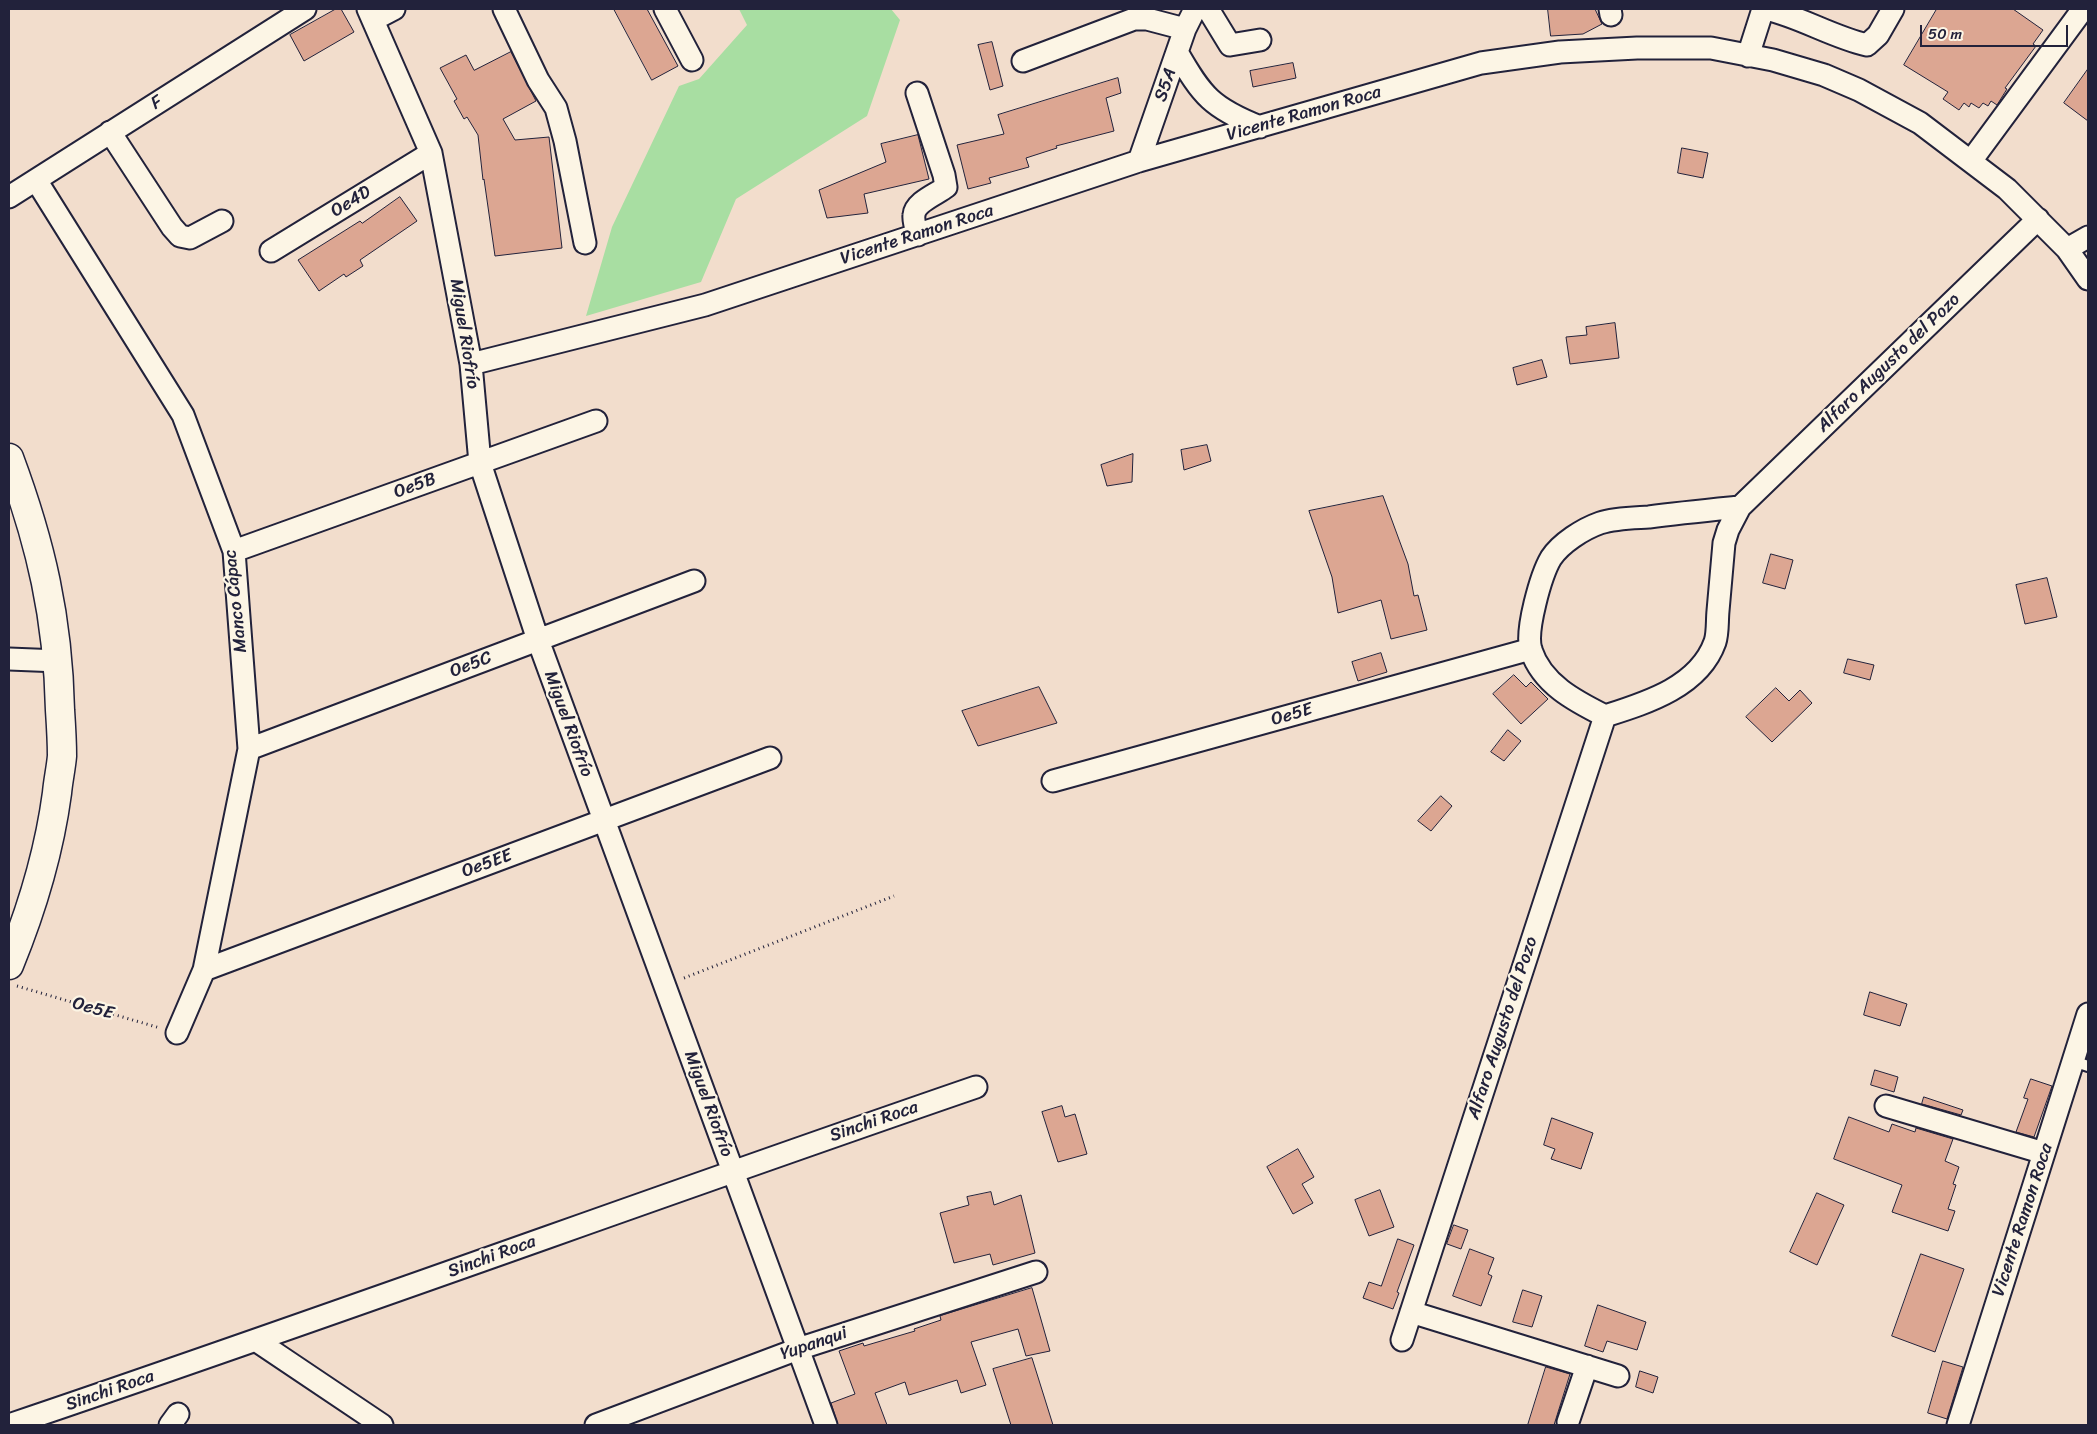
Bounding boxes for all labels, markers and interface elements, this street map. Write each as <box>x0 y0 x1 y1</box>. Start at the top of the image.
scale bar <box>1922 15 2070 47</box>
text: 50 m <box>1928 21 1962 47</box>
street label: S5A <box>1150 65 1182 105</box>
street label: Vicente Ramon Roca <box>1224 82 1384 146</box>
street label: F <box>147 91 167 115</box>
street label: Oe4D <box>327 182 375 222</box>
street label: Vicente Ramon Roca <box>838 200 996 270</box>
street label: Miguel Riofrío <box>445 277 483 391</box>
street label: Alfaro Augusto del Pozo <box>1813 289 1965 437</box>
street label: Oe5B <box>391 468 439 504</box>
street label: Manco Cápac <box>220 548 252 654</box>
street label: Oe5C <box>447 647 495 683</box>
street label: Miguel Riofrío <box>539 668 597 780</box>
street label: Oe5E <box>1269 699 1315 731</box>
street label: Oe5EE <box>459 845 515 883</box>
street label: Alfaro Augusto del Pozo <box>1463 934 1543 1122</box>
street label: Oe5E <box>70 993 116 1025</box>
street label: Miguel Riofrío <box>679 1048 737 1160</box>
street label: Sinchi Roca <box>827 1097 921 1147</box>
street label: Vicente Ramon Roca <box>1988 1141 2058 1299</box>
street label: Sinchi Roca <box>445 1231 539 1283</box>
street label: Yupanqui <box>778 1323 850 1365</box>
street label: Sinchi Roca <box>63 1366 157 1416</box>

